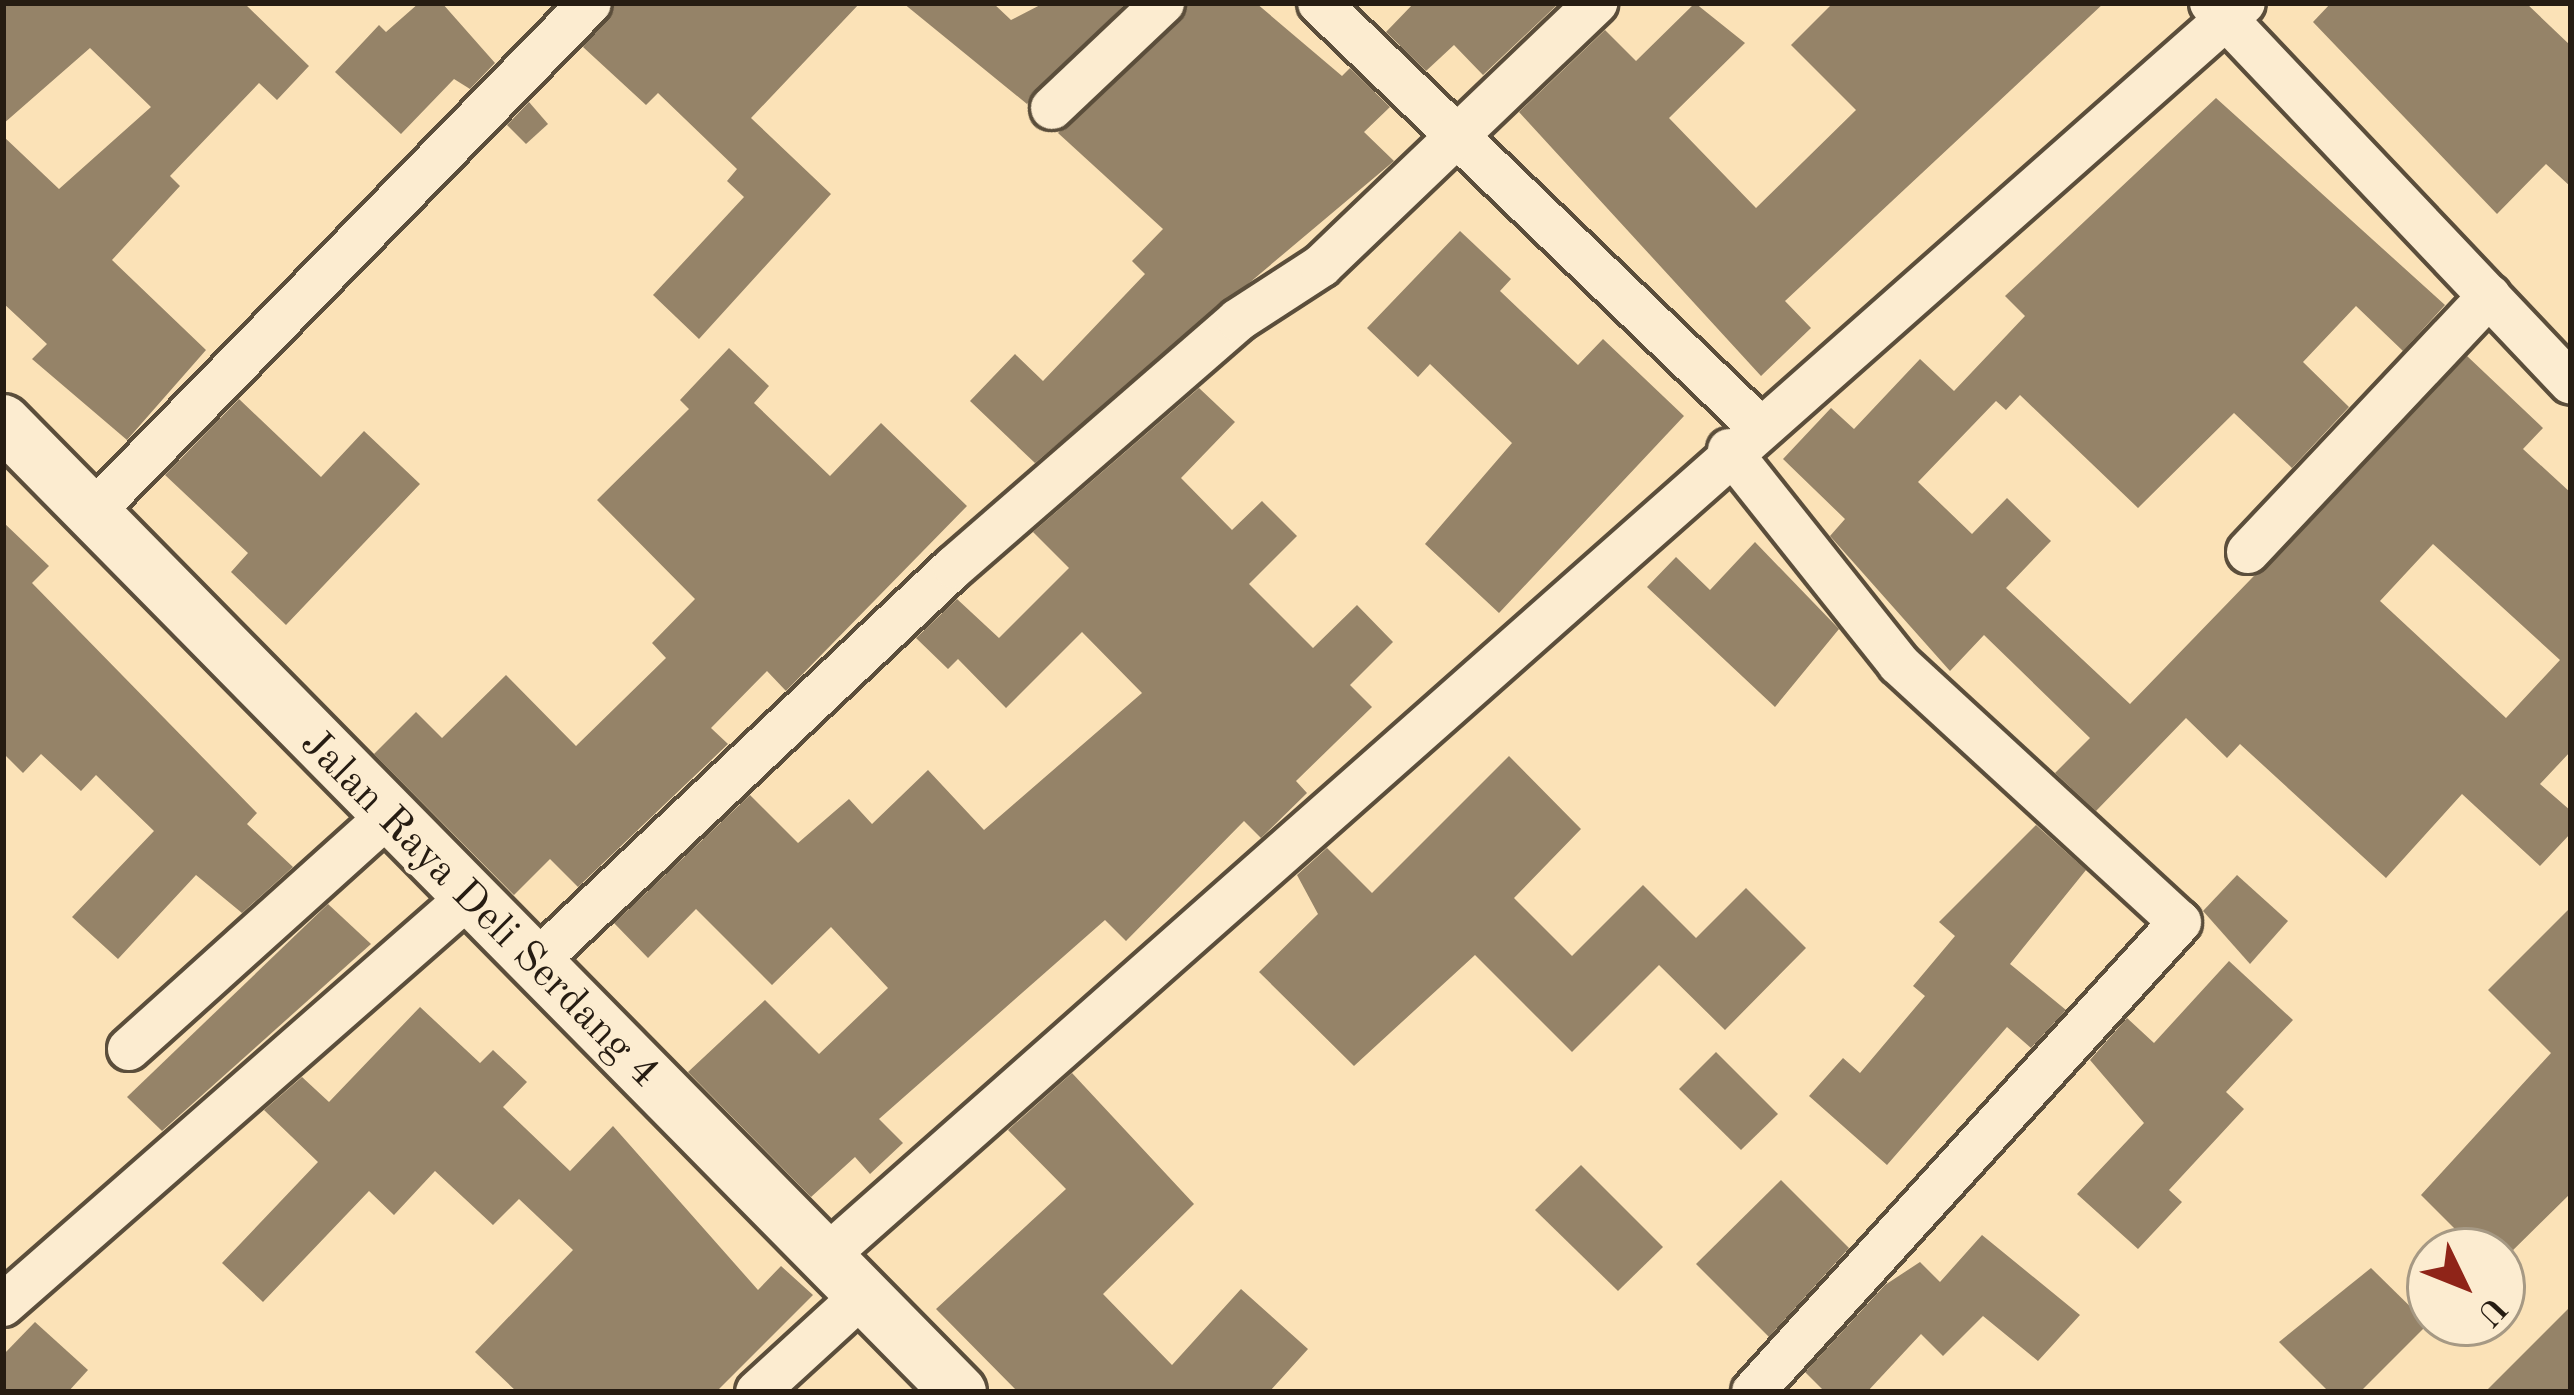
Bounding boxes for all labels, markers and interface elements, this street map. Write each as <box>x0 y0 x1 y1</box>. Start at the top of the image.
street label: Jalan Raya Deli Serdang 4 <box>289 719 669 1099</box>
north arrow <box>2406 1227 2526 1347</box>
text: U <box>2470 1289 2512 1331</box>

